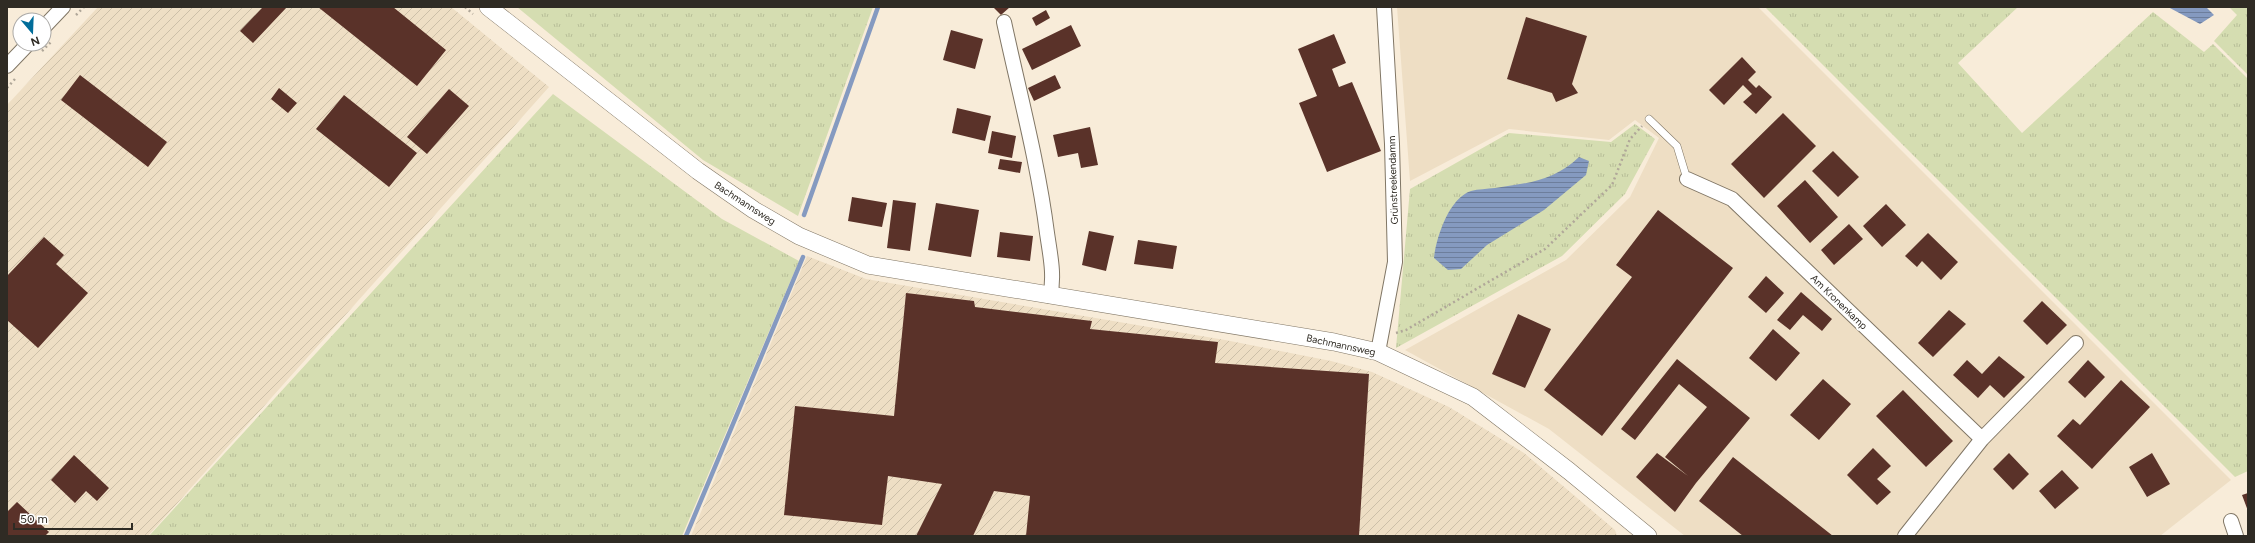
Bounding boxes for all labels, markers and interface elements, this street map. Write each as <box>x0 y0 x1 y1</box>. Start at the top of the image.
north arrow <box>12 12 52 52</box>
text: N <box>29 33 41 49</box>
street label: Grünstreekendamm <box>1385 135 1401 225</box>
street label: Bachmannsweg <box>712 178 778 228</box>
street label: Am Kronenkamp <box>1808 272 1870 332</box>
street label: Bachmannsweg <box>1305 331 1377 359</box>
scale bar <box>14 505 132 531</box>
text: 50 m <box>20 512 48 526</box>

